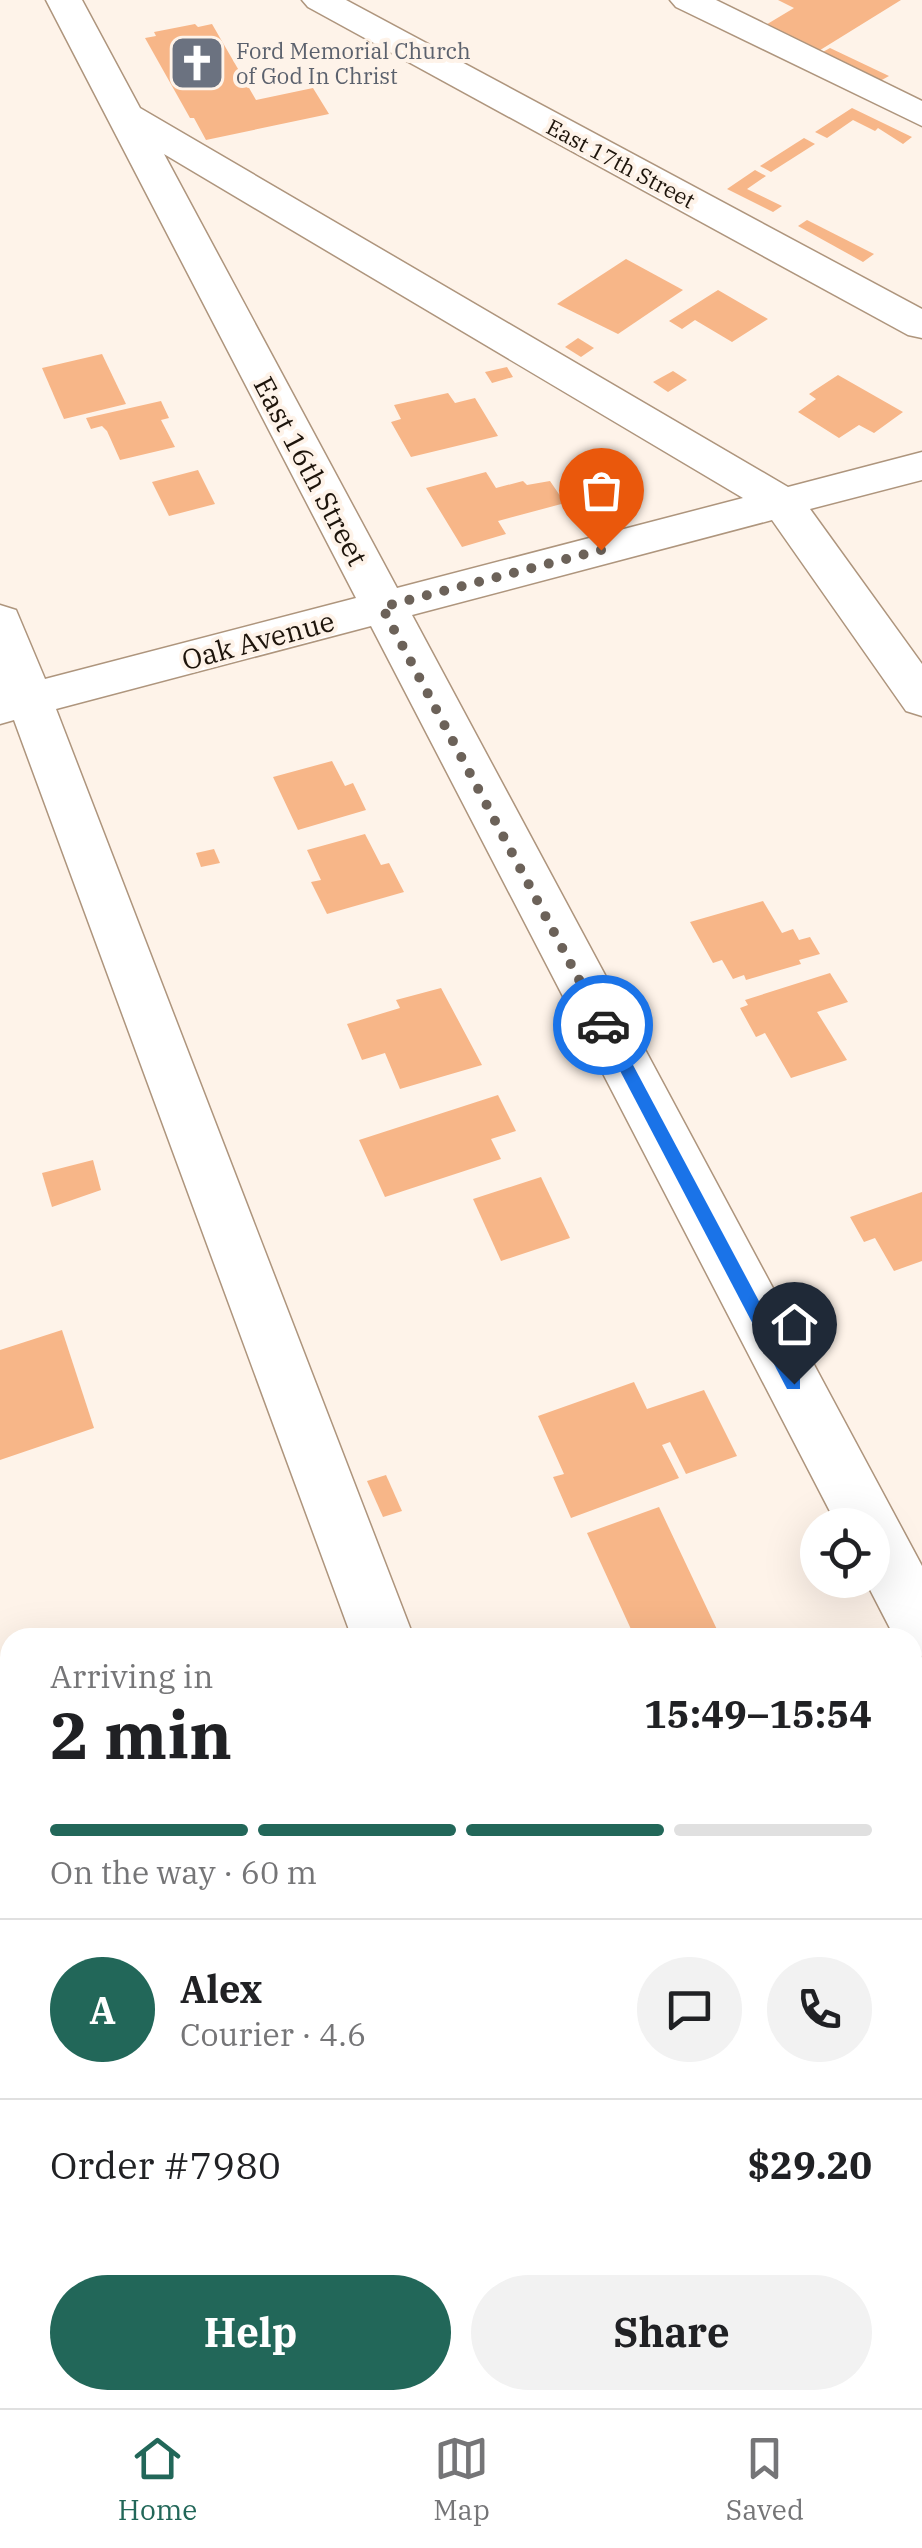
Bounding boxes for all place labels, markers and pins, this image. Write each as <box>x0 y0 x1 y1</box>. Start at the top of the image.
church icon: Ford Memorial Church of God In Christ <box>167 33 227 93</box>
place label: Ford Memorial Church of God In Christ <box>236 36 471 90</box>
pin <box>559 448 644 551</box>
pin <box>752 1282 837 1385</box>

